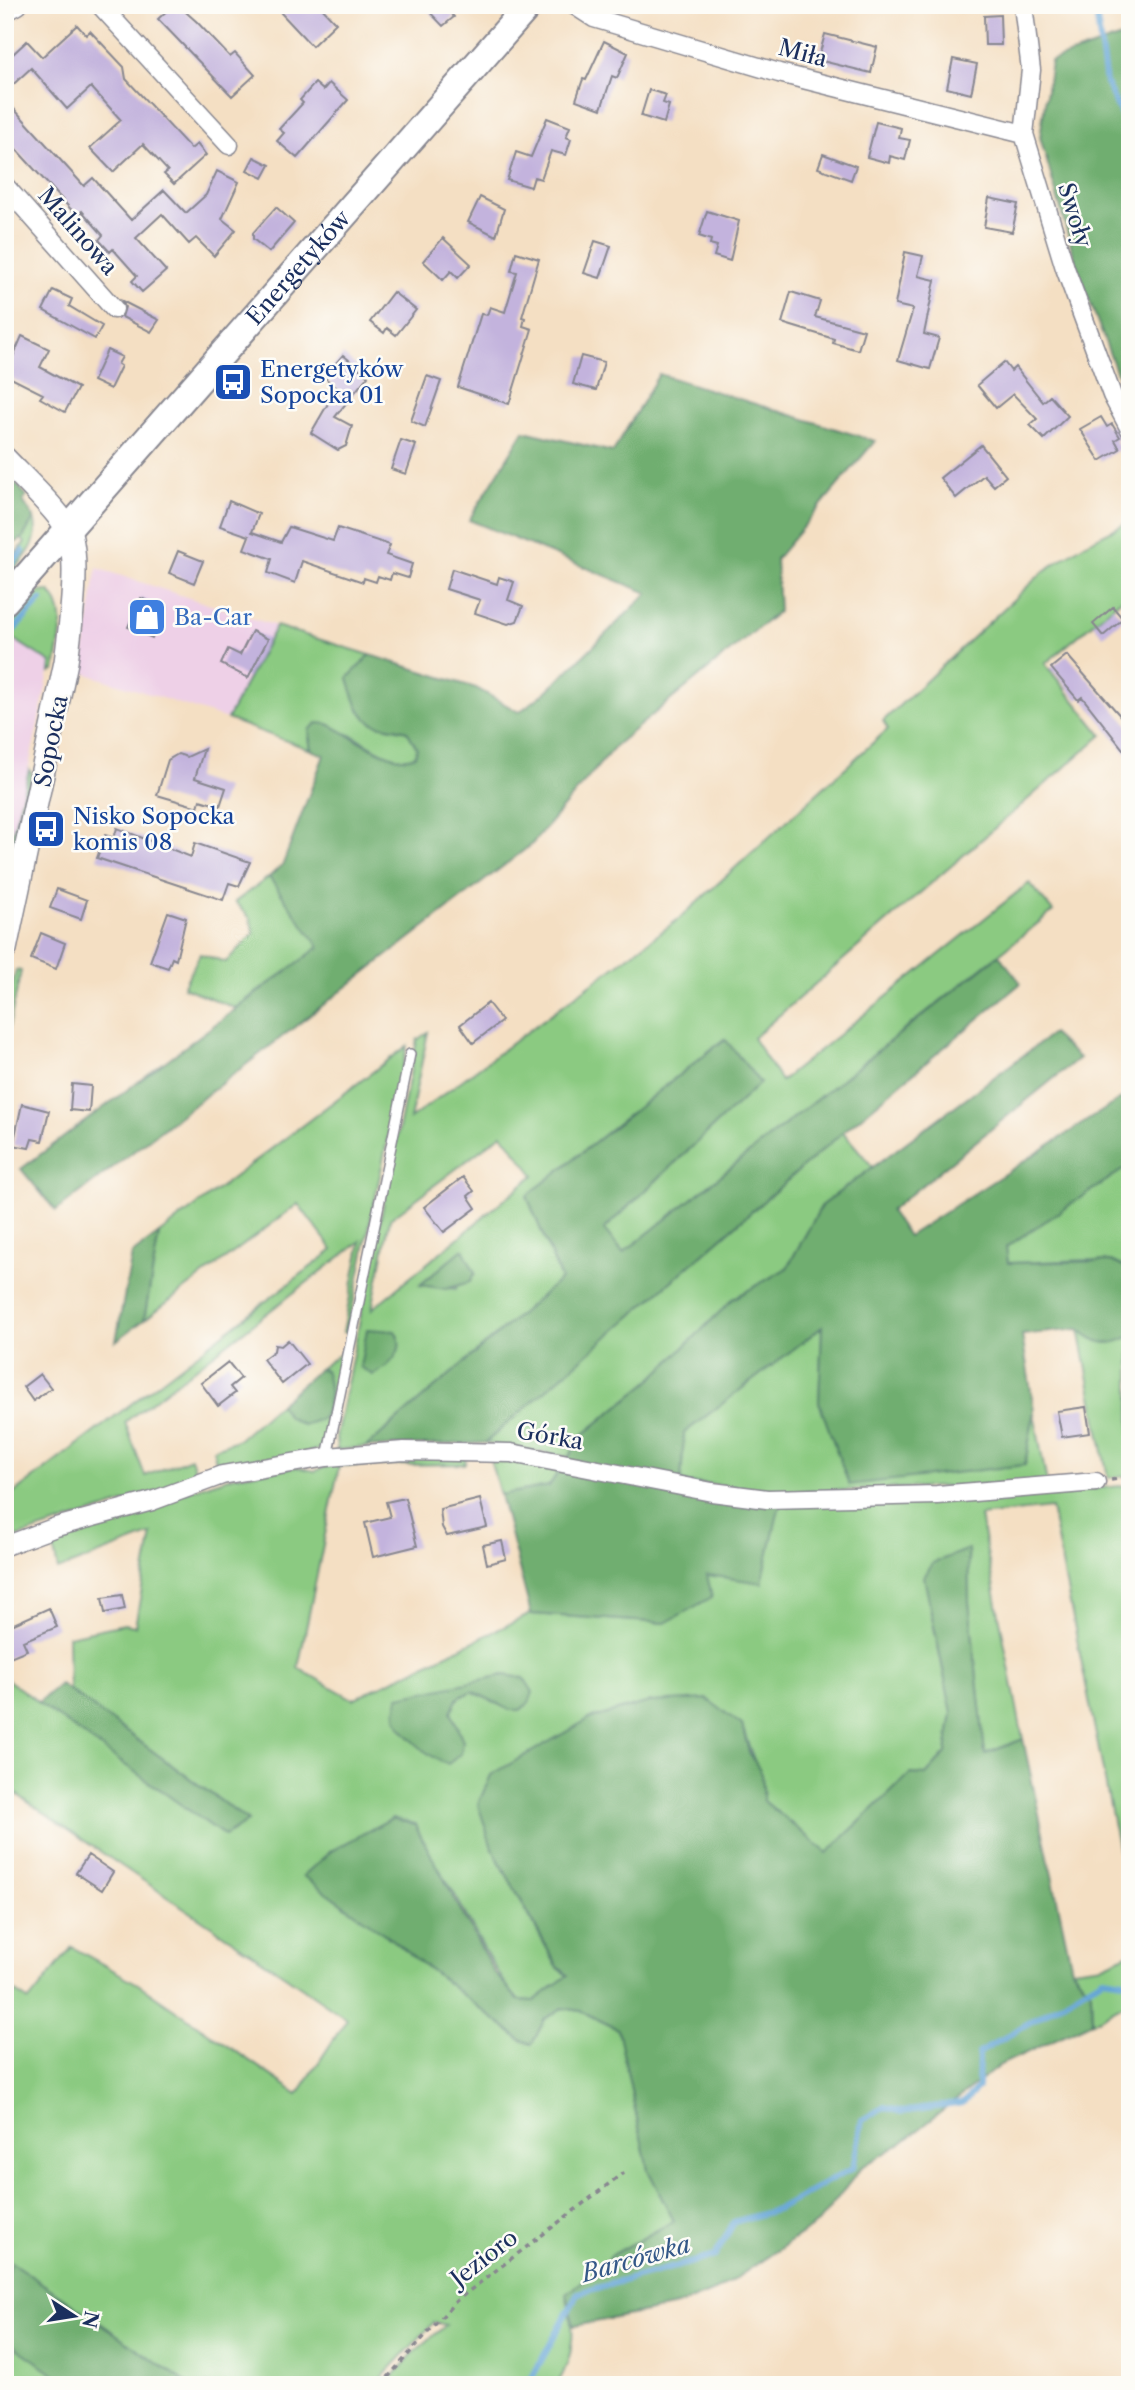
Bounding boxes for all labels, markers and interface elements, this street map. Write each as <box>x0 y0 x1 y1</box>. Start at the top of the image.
street label: Miła <box>776 33 831 73</box>
street label: Swoły <box>1052 179 1098 251</box>
street label: Malinowa <box>32 181 124 281</box>
street label: Energetyków <box>240 204 357 331</box>
place label: Energetyków Sopocka 01 <box>260 355 404 409</box>
bus stop icon: Energetyków Sopocka 01 <box>212 361 254 403</box>
shop icon: Ba-Car <box>126 596 168 638</box>
place label: Ba-Car <box>174 603 253 631</box>
street label: Sopocka <box>28 692 74 789</box>
place label: Nisko Sopocka komis 08 <box>73 802 236 856</box>
bus stop icon: Nisko Sopocka komis 08 <box>25 808 67 850</box>
street label: Górka <box>514 1416 586 1456</box>
street label: Jezioro <box>443 2223 523 2295</box>
water label: Barcówka <box>576 2229 694 2288</box>
north arrow <box>38 2282 108 2352</box>
text: N <box>77 2309 103 2330</box>

